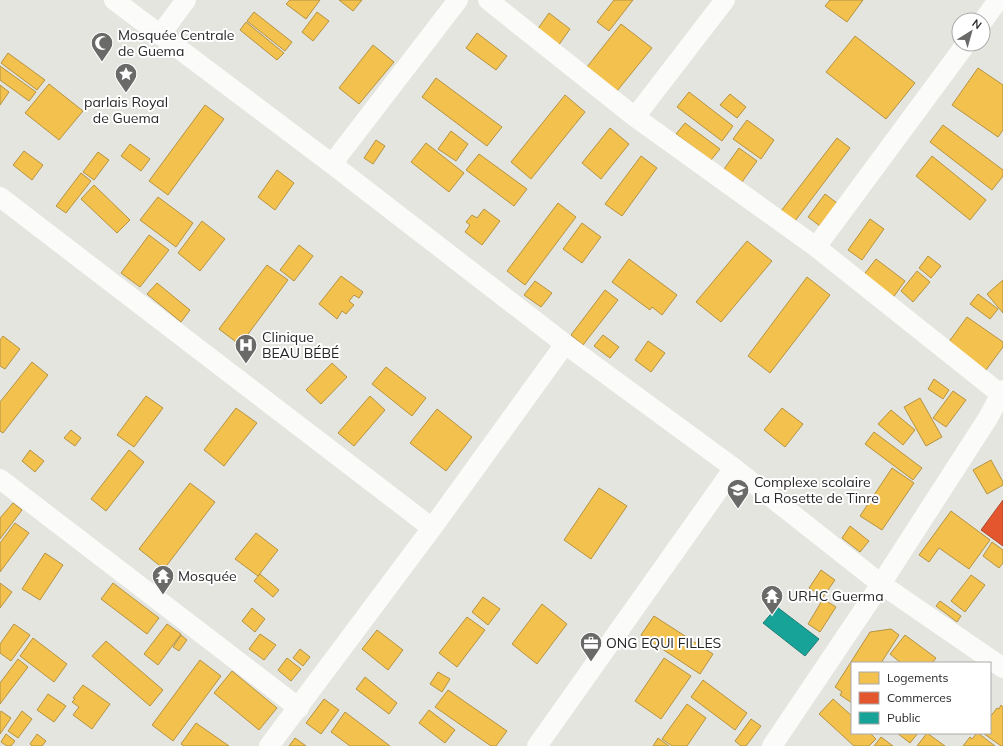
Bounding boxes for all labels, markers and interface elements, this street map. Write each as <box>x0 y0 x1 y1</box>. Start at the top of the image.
north arrow <box>951 12 991 52</box>
text: N <box>969 16 985 32</box>
place label: Mosquée Centrale de Guema <box>118 26 234 60</box>
mosque icon: Mosquée Centrale de Guema <box>89 30 115 63</box>
place icon: parlais Royal de Guema <box>113 61 139 94</box>
place label: parlais Royal de Guema <box>84 93 168 127</box>
place label: Clinique BEAU BÉBÉ <box>262 328 339 362</box>
hospital icon: Clinique BEAU BÉBÉ <box>233 332 259 365</box>
place label: Complexe scolaire La Rosette de Tinre <box>754 473 879 507</box>
school or university icon: Complexe scolaire La Rosette de Tinre <box>725 477 751 510</box>
temple icon: Mosquée <box>150 563 176 596</box>
place label: Mosquée <box>178 567 237 585</box>
temple icon: URHC Guerma <box>759 583 785 616</box>
place label: URHC Guerma <box>788 587 884 605</box>
office icon: ONG EQUI FILLES <box>578 630 604 663</box>
place label: ONG EQUI FILLES <box>606 634 721 652</box>
legend <box>851 662 991 734</box>
text: Logements <box>887 670 948 685</box>
text: Commerces <box>887 690 952 705</box>
text: Public <box>887 710 921 725</box>

